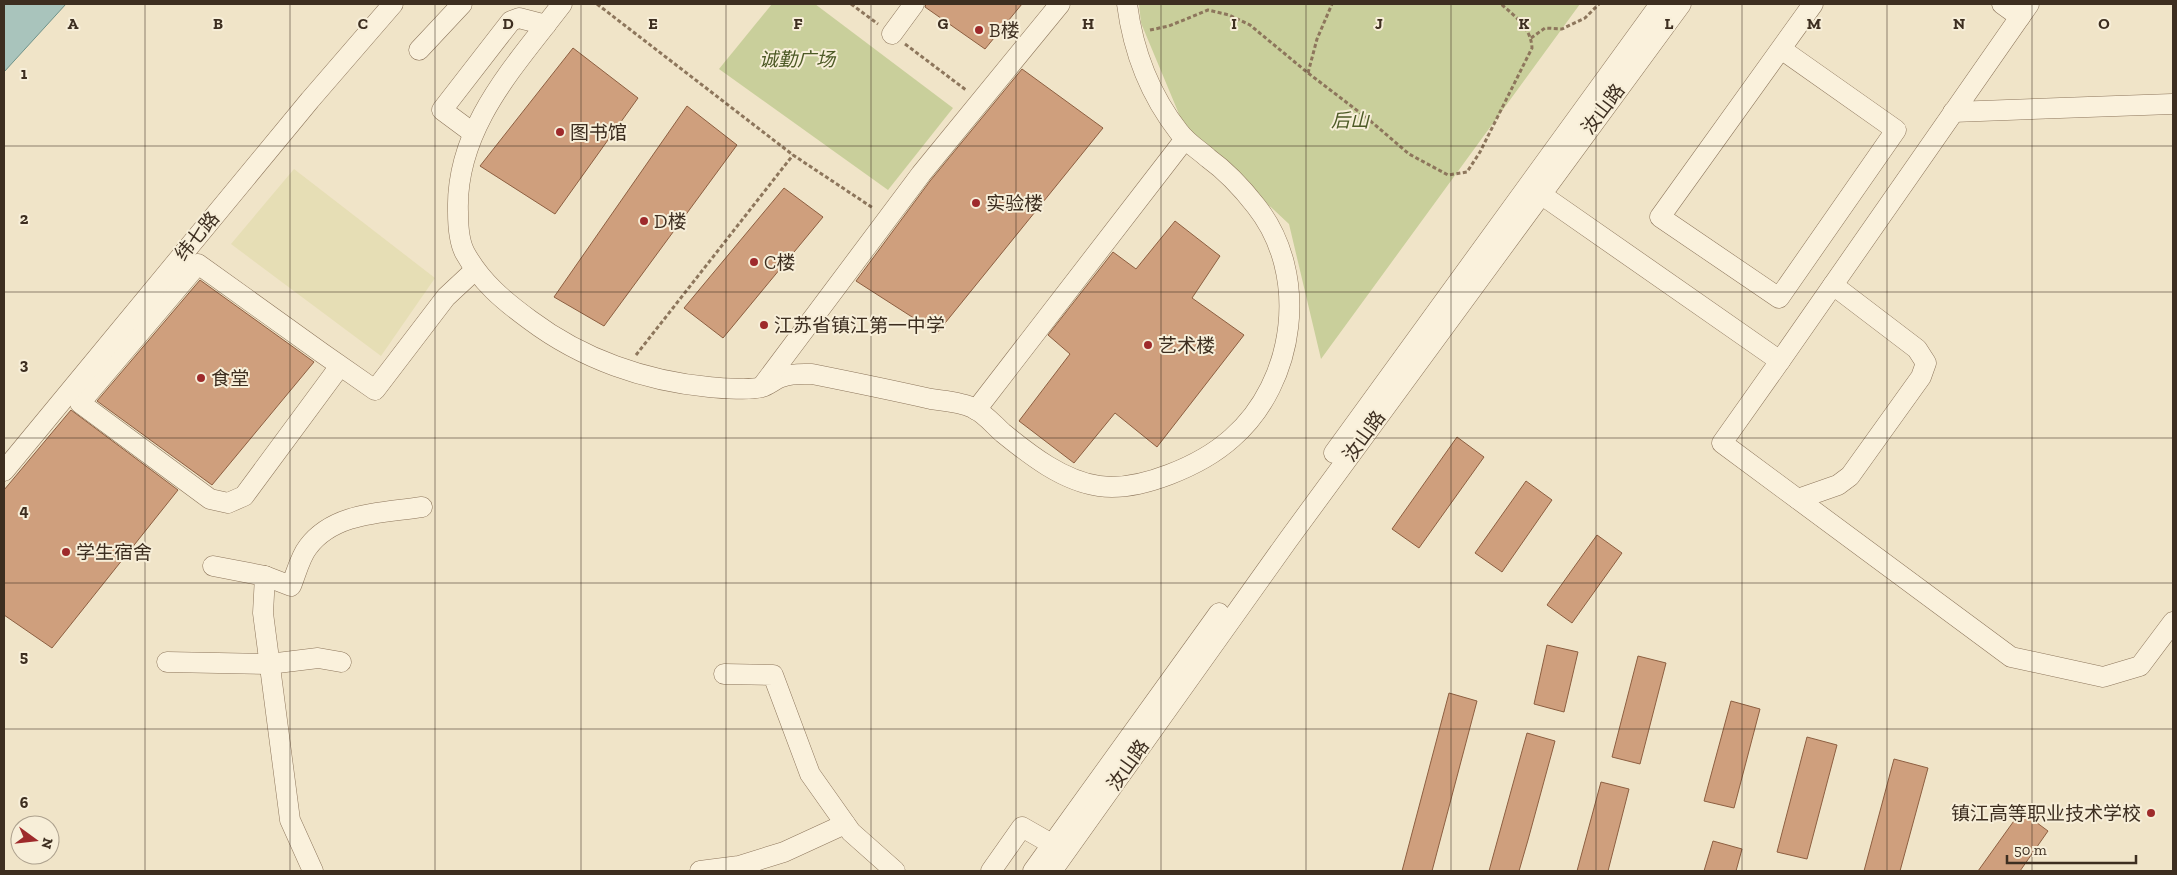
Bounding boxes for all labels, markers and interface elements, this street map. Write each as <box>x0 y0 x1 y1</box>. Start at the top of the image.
text: A <box>68 14 79 33</box>
text: B <box>213 14 223 33</box>
text: C <box>358 14 368 33</box>
text: D <box>502 14 514 33</box>
text: E <box>648 14 658 33</box>
text: F <box>793 14 803 33</box>
text: G <box>938 14 949 33</box>
text: H <box>1082 14 1094 33</box>
text: I <box>1231 14 1237 33</box>
text: J <box>1375 14 1383 33</box>
text: K <box>1519 14 1530 33</box>
text: L <box>1665 14 1674 33</box>
text: M <box>1807 14 1821 33</box>
text: N <box>1953 14 1965 33</box>
text: O <box>2098 14 2110 33</box>
place label: B楼 <box>989 19 1019 42</box>
marker: B楼 <box>973 24 985 36</box>
park label: 诚勤广场 <box>759 48 837 71</box>
text: 1 <box>21 64 28 83</box>
street label: 汝山路 <box>1577 79 1629 139</box>
park label: 后山 <box>1331 109 1370 132</box>
place label: 图书馆 <box>570 121 627 144</box>
marker: 图书馆 <box>554 126 566 138</box>
place label: 实验楼 <box>986 192 1043 215</box>
marker: 实验楼 <box>970 197 982 209</box>
street label: 纬七路 <box>170 207 224 265</box>
text: 2 <box>20 209 29 228</box>
place label: D楼 <box>654 210 686 233</box>
marker: D楼 <box>638 215 650 227</box>
place label: C楼 <box>764 251 795 274</box>
marker: C楼 <box>748 256 760 268</box>
place label: 江苏省镇江第一中学 <box>774 314 945 337</box>
marker: 江苏省镇江第一中学 <box>758 319 770 331</box>
place label: 艺术楼 <box>1158 334 1215 357</box>
marker: 艺术楼 <box>1142 339 1154 351</box>
text: 3 <box>20 355 29 374</box>
place label: 食堂 <box>211 367 249 390</box>
marker: 食堂 <box>195 372 207 384</box>
street label: 汝山路 <box>1338 406 1390 466</box>
text: 4 <box>19 501 29 520</box>
place label: 学生宿舍 <box>76 541 152 564</box>
marker: 学生宿舍 <box>60 546 72 558</box>
text: 5 <box>20 647 28 666</box>
street label: 汝山路 <box>1102 735 1154 795</box>
text: 6 <box>20 793 29 812</box>
place label: 镇江高等职业技术学校 <box>1951 802 2141 825</box>
marker: 镇江高等职业技术学校 <box>2145 807 2157 819</box>
north arrow <box>10 815 60 865</box>
scale bar <box>2007 832 2136 864</box>
text: N <box>37 836 57 851</box>
text: 50 m <box>2014 841 2047 859</box>

